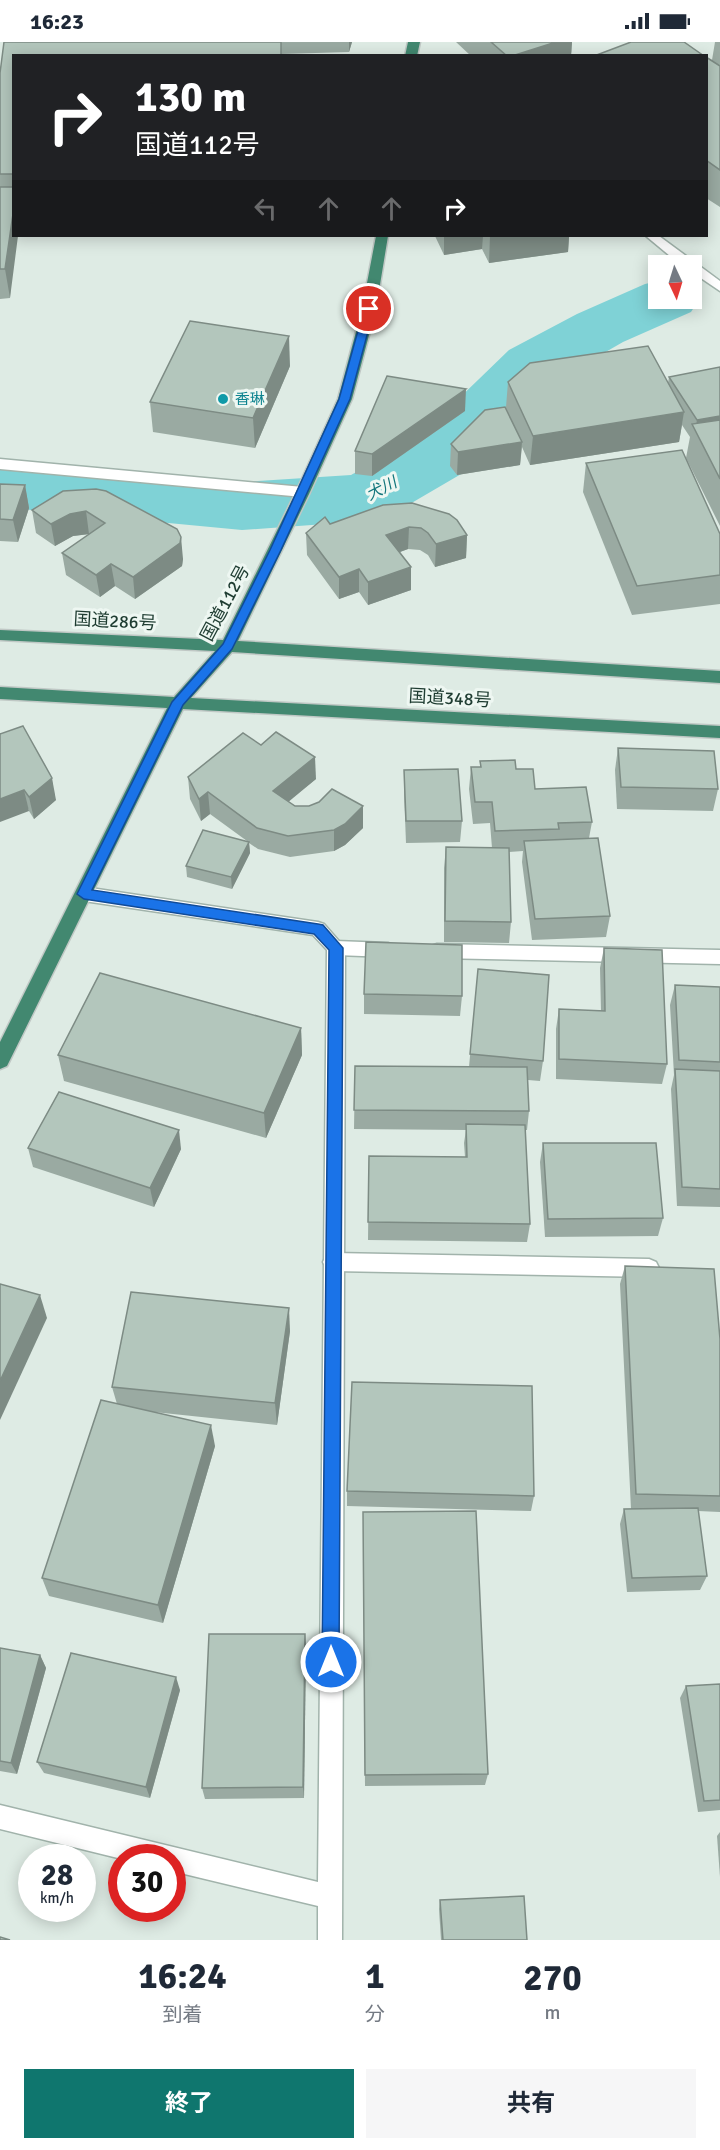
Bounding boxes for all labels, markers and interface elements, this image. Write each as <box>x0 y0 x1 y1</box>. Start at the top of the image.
text: 16:23 <box>30 8 84 35</box>
text: 130 m <box>135 72 246 123</box>
icon: right <box>36 78 114 156</box>
text: 国道112号 <box>135 129 260 162</box>
icon: left <box>249 192 282 225</box>
icon: ahead <box>312 192 345 225</box>
icon: ahead <box>375 192 408 225</box>
icon: right <box>438 192 471 225</box>
north arrow <box>648 255 702 309</box>
map controls <box>648 255 702 309</box>
pin <box>343 283 394 334</box>
icon: arrive <box>352 292 385 325</box>
place label: 香琳 <box>235 390 265 408</box>
marker: 香琳 <box>216 392 230 406</box>
water label: 犬川 <box>363 472 402 505</box>
street label: 国道112号 <box>196 561 254 645</box>
street label: 国道286号 <box>73 608 157 634</box>
street label: 国道348号 <box>408 685 492 711</box>
position arrow <box>299 1630 363 1694</box>
speed limit sign: 30 <box>108 1844 186 1922</box>
text: 28 <box>41 1857 73 1894</box>
text: km/h <box>40 1889 74 1907</box>
text: 16:24 <box>138 1954 227 1999</box>
text: 1 <box>365 1954 385 1999</box>
text: 270 <box>523 1956 582 2001</box>
text: m <box>545 2000 560 2025</box>
text: 到着 <box>163 2002 203 2027</box>
text: 分 <box>365 2002 385 2027</box>
button: 終了 <box>24 2069 354 2138</box>
button: 共有 <box>366 2069 696 2138</box>

